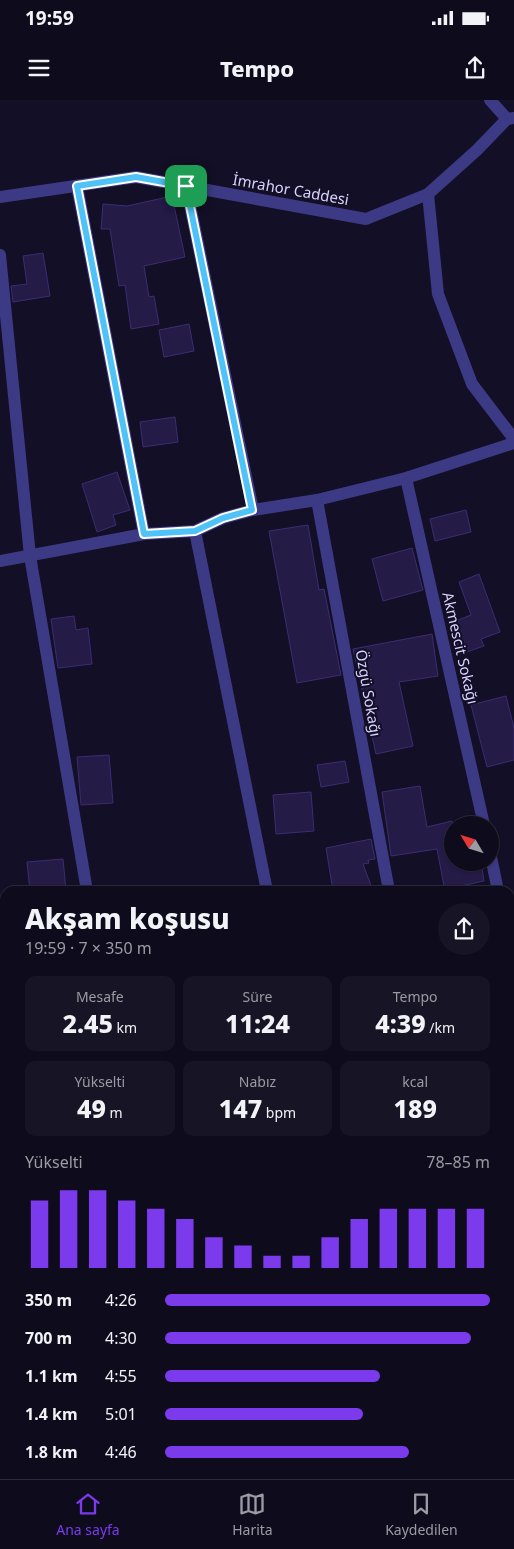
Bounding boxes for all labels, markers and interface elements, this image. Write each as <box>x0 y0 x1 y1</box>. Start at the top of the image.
text: 19:59 <box>25 5 74 31</box>
text: Tempo <box>220 53 294 83</box>
icon: menu <box>25 54 53 82</box>
icon: share <box>461 54 489 82</box>
pin <box>165 165 207 207</box>
street label: İmrahor Caddesi <box>231 169 351 209</box>
icon: arrive <box>172 172 200 200</box>
street label: Akmescit Sokağı <box>438 590 484 706</box>
street label: Özgü Sokağı <box>352 648 386 738</box>
north arrow <box>444 816 499 871</box>
map controls <box>444 816 499 871</box>
text: Akşam koşusu <box>25 899 230 937</box>
button: share <box>438 903 490 955</box>
text: 19:59 · 7 × 350 m <box>25 937 152 959</box>
text: Mesafe <box>76 987 124 1006</box>
text: Süre <box>243 987 272 1006</box>
text: Tempo <box>393 987 438 1006</box>
text: 2.45 <box>62 1006 113 1040</box>
text: 11:24 <box>225 1006 290 1040</box>
text: 4:39 <box>375 1006 426 1040</box>
text: km <box>113 1018 137 1037</box>
text: /km <box>426 1018 455 1037</box>
text: Yükselti <box>75 1072 125 1091</box>
text: Nabız <box>239 1072 276 1091</box>
text: kcal <box>402 1072 428 1091</box>
text: 49 <box>77 1091 106 1125</box>
text: 147 <box>219 1091 262 1125</box>
text: 189 <box>393 1091 437 1125</box>
text: m <box>106 1103 123 1122</box>
text: bpm <box>262 1103 296 1122</box>
text: Yükselti <box>25 1151 83 1173</box>
text: 78–85 m <box>426 1151 490 1173</box>
text: 350 m <box>25 1289 72 1311</box>
text: 4:26 <box>105 1289 137 1311</box>
text: 700 m <box>25 1327 72 1349</box>
text: 4:30 <box>105 1327 137 1349</box>
text: 1.1 km <box>25 1365 77 1387</box>
text: 4:55 <box>105 1365 137 1387</box>
text: 1.4 km <box>25 1403 77 1425</box>
text: 5:01 <box>105 1403 137 1425</box>
text: 1.8 km <box>25 1441 77 1463</box>
text: 4:46 <box>105 1441 137 1463</box>
tab: Ana sayfa <box>56 1490 120 1539</box>
tab: Harita <box>232 1490 273 1539</box>
tab: Kaydedilen <box>385 1490 458 1539</box>

